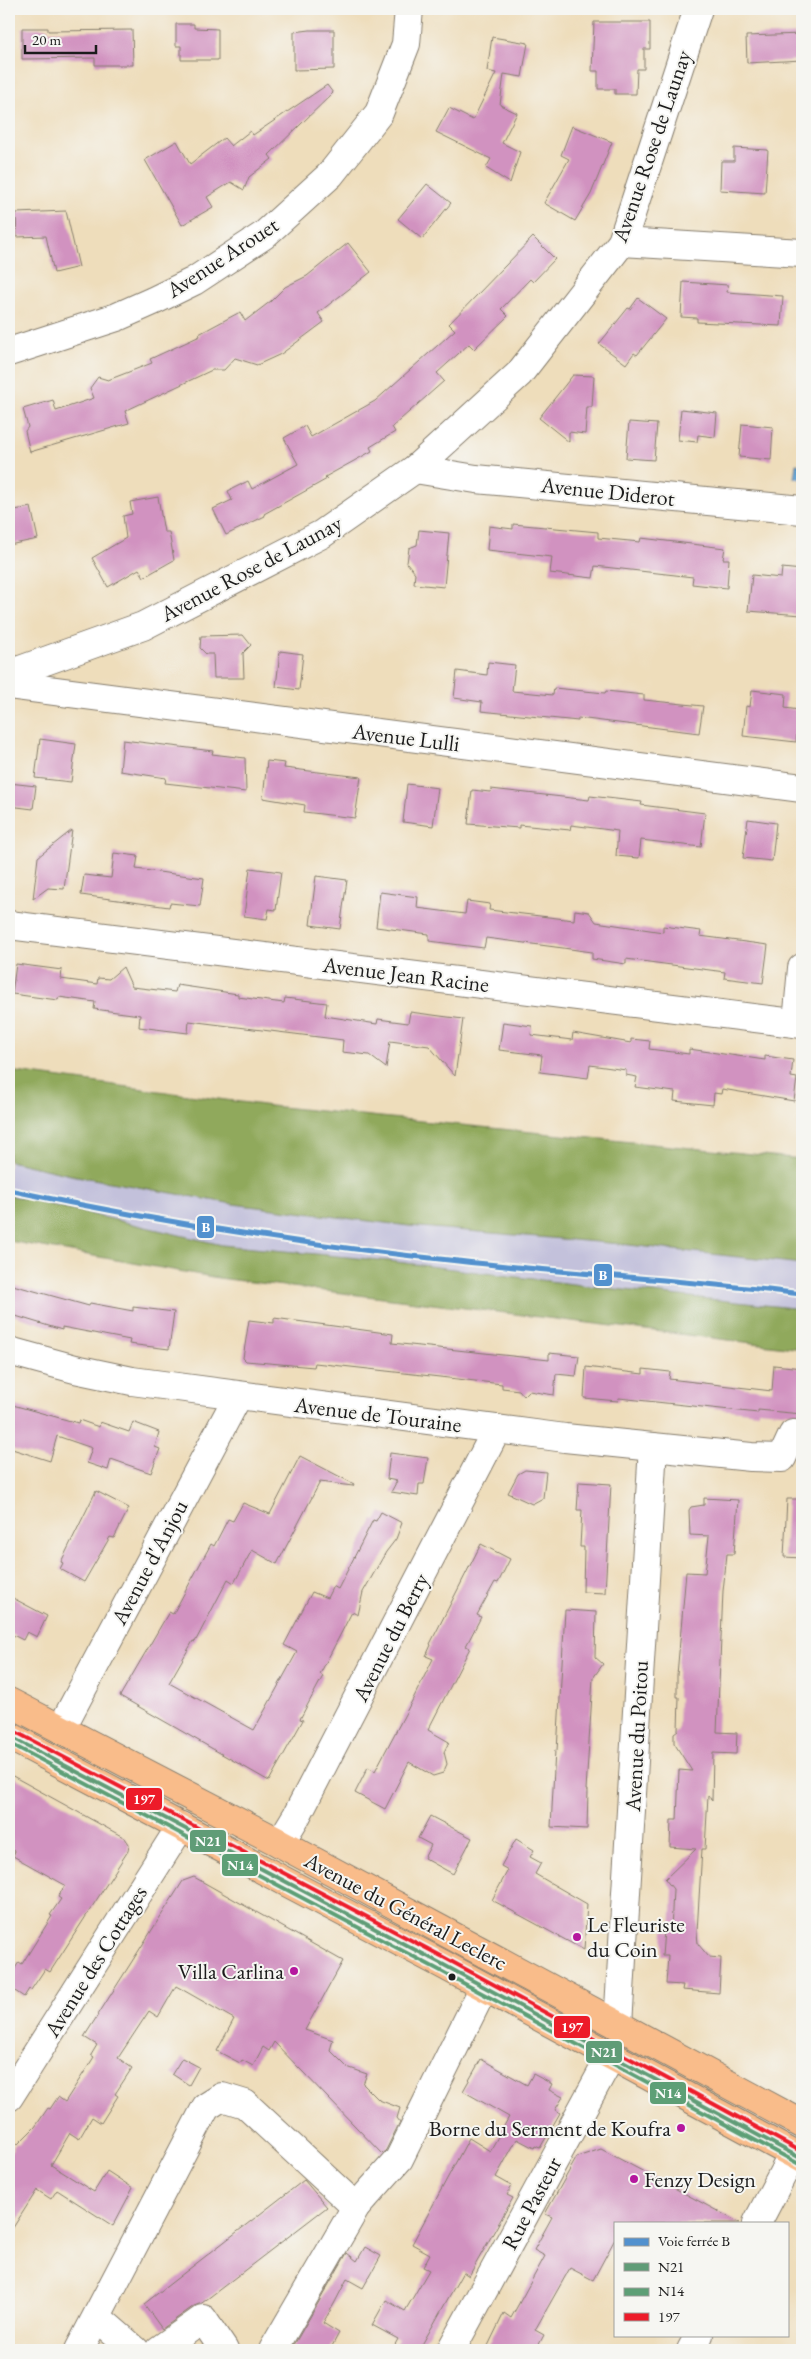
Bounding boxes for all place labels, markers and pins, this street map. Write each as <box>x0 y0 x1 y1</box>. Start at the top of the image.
place label: Le Fleuriste du Coin <box>587 1910 685 1964</box>
marker: Le Fleuriste du Coin <box>571 1931 583 1943</box>
place label: Villa Carlina <box>178 1957 284 1986</box>
marker: Villa Carlina <box>288 1965 300 1977</box>
unlabelled marker <box>447 1972 457 1982</box>
place label: Borne du Serment de Koufra <box>429 2114 671 2143</box>
marker: Borne du Serment de Koufra <box>675 2122 687 2134</box>
place label: Fenzy Design <box>644 2165 756 2194</box>
marker: Fenzy Design <box>628 2173 640 2185</box>

